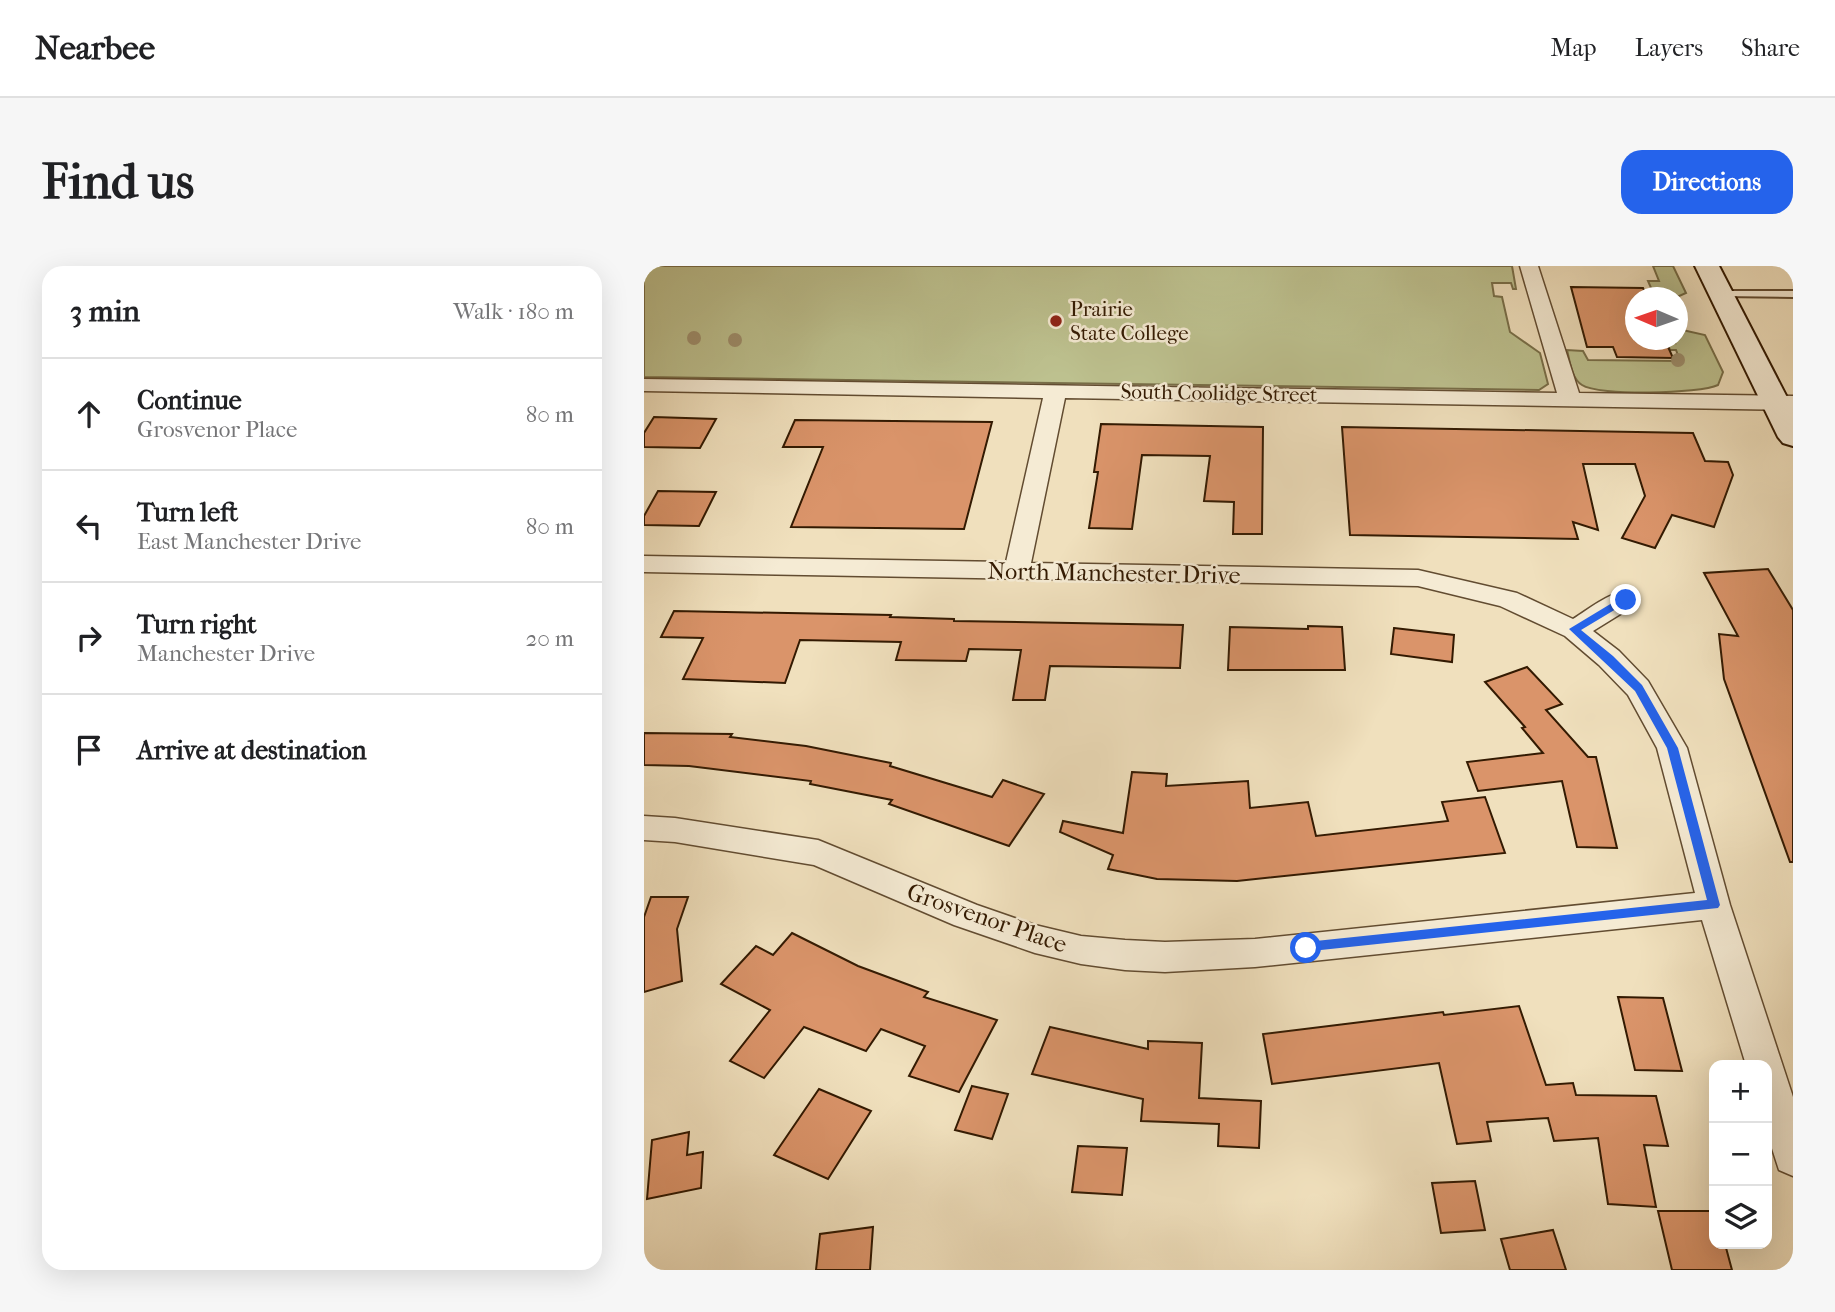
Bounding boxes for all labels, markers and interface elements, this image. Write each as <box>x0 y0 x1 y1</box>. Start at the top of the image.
text: Nearbee <box>35 29 155 68</box>
text: Map <box>1551 34 1597 62</box>
text: Layers <box>1635 34 1703 62</box>
text: Share <box>1741 34 1800 62</box>
button: Directions <box>1621 150 1793 214</box>
text: Find us <box>42 153 194 211</box>
north arrow <box>1625 287 1688 350</box>
text: 3 min <box>70 294 140 329</box>
place label: Prairie State College <box>1070 297 1189 345</box>
text: Walk · 180 m <box>453 298 574 325</box>
marker: Prairie State College <box>1048 313 1064 329</box>
street label: South Coolidge Street <box>1120 379 1318 407</box>
text: Continue <box>137 385 242 416</box>
icon: ahead <box>70 395 108 433</box>
text: 80 m <box>526 401 574 428</box>
text: Grosvenor Place <box>137 416 297 443</box>
text: Turn left <box>137 497 238 528</box>
icon: left <box>70 507 108 545</box>
text: 80 m <box>526 513 574 540</box>
text: East Manchester Drive <box>137 528 361 555</box>
street label: North Manchester Drive <box>987 557 1241 589</box>
route end <box>1610 584 1641 615</box>
text: Turn right <box>137 609 257 640</box>
icon: right <box>70 619 108 657</box>
text: 20 m <box>525 625 574 652</box>
text: Manchester Drive <box>137 640 315 667</box>
icon: arrive <box>70 731 108 769</box>
text: Arrive at destination <box>137 735 367 766</box>
street label: Grosvenor Place <box>903 878 1071 959</box>
route start <box>1290 932 1321 963</box>
map controls <box>1709 1060 1772 1249</box>
button: + <box>1709 1060 1772 1123</box>
button: − <box>1709 1123 1772 1186</box>
button: layers <box>1709 1186 1772 1249</box>

